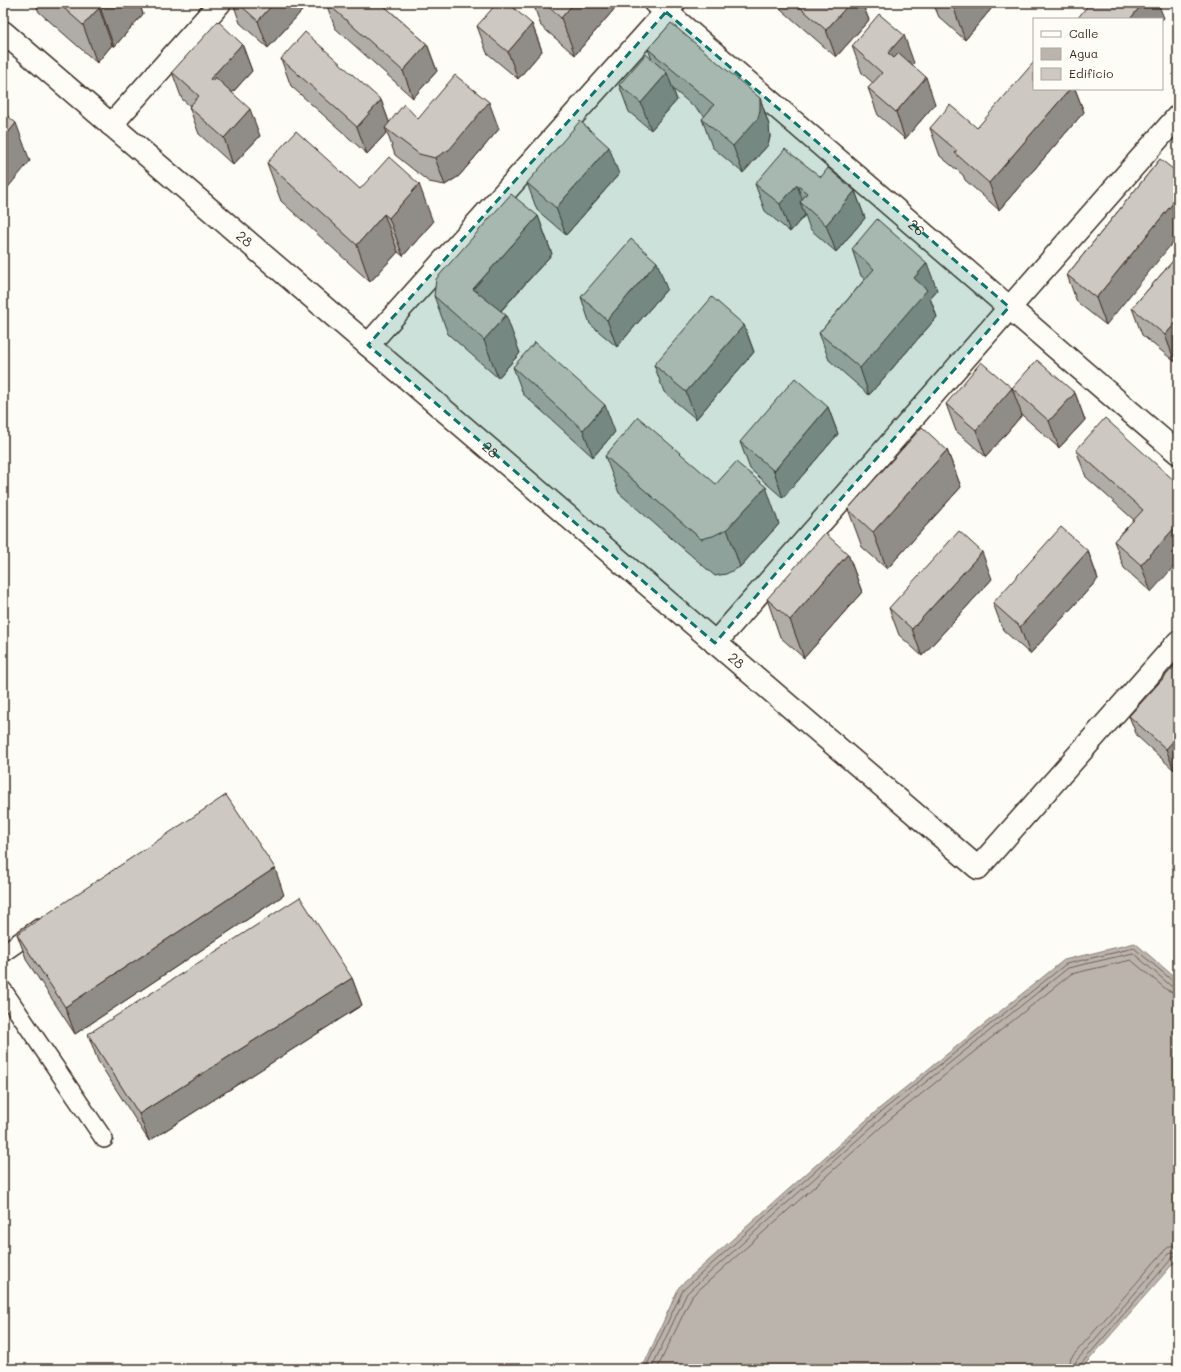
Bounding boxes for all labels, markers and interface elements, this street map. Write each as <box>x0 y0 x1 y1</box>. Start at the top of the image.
legend <box>1033 18 1163 90</box>
text: Calle <box>1069 25 1099 41</box>
text: Agua <box>1069 45 1098 61</box>
text: Edificio <box>1069 65 1113 81</box>
street label: 26 <box>905 215 929 240</box>
street label: 28 <box>232 226 257 251</box>
street label: 28 <box>478 437 503 462</box>
street label: 28 <box>724 648 749 673</box>

